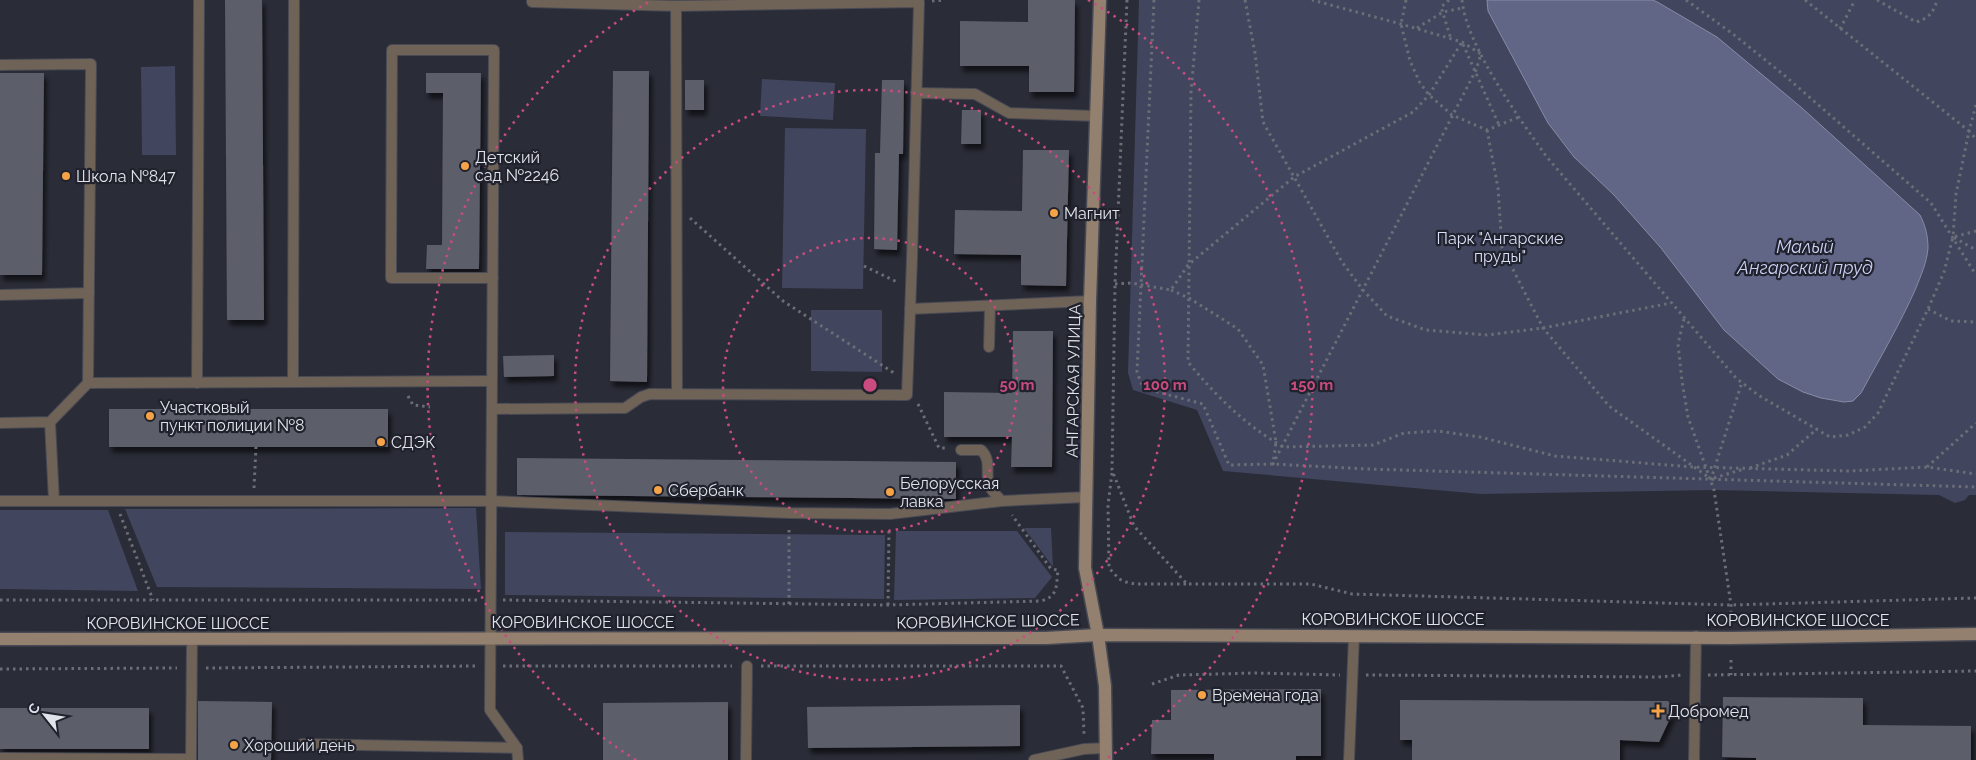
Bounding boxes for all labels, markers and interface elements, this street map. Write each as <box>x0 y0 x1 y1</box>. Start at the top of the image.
place label: Детский сад №2246 <box>475 148 559 185</box>
marker: Детский сад №2246 <box>459 160 471 172</box>
place label: Школа №847 <box>76 167 176 186</box>
marker: Школа №847 <box>60 170 72 182</box>
place label: Магнит <box>1064 204 1120 223</box>
marker: Магнит <box>1048 207 1060 219</box>
park label: Парк "Ангарские пруды" <box>1437 229 1563 266</box>
water label: Малый Ангарский пруд <box>1736 236 1873 278</box>
street label: АНГАРСКАЯ УЛИЦА <box>1063 304 1084 458</box>
centre of rings <box>861 376 879 394</box>
text: 50 m <box>999 376 1035 394</box>
text: 100 m <box>1143 376 1187 394</box>
text: 150 m <box>1291 376 1333 394</box>
place label: Участковый пункт полиции №8 <box>160 398 304 435</box>
marker: Участковый пункт полиции №8 <box>144 410 156 422</box>
place label: СДЭК <box>391 433 435 452</box>
marker: СДЭК <box>375 436 387 448</box>
place label: Белорусская лавка <box>900 474 999 511</box>
place label: Сбербанк <box>668 481 744 500</box>
marker: Сбербанк <box>652 484 664 496</box>
marker: Белорусская лавка <box>884 486 896 498</box>
street label: КОРОВИНСКОЕ ШОССЕ <box>896 610 1080 633</box>
street label: КОРОВИНСКОЕ ШОССЕ <box>1301 610 1485 629</box>
street label: КОРОВИНСКОЕ ШОССЕ <box>1706 611 1890 630</box>
street label: КОРОВИНСКОЕ ШОССЕ <box>491 613 675 632</box>
street label: КОРОВИНСКОЕ ШОССЕ <box>86 614 270 633</box>
place label: Времена года <box>1212 686 1319 705</box>
marker: Времена года <box>1196 689 1208 701</box>
north arrow <box>20 690 70 740</box>
text: С <box>24 700 43 717</box>
place label: Добромед <box>1668 702 1749 721</box>
marker: Добромед <box>1652 705 1664 717</box>
place label: Хороший день <box>244 736 355 755</box>
marker: Хороший день <box>228 739 240 751</box>

